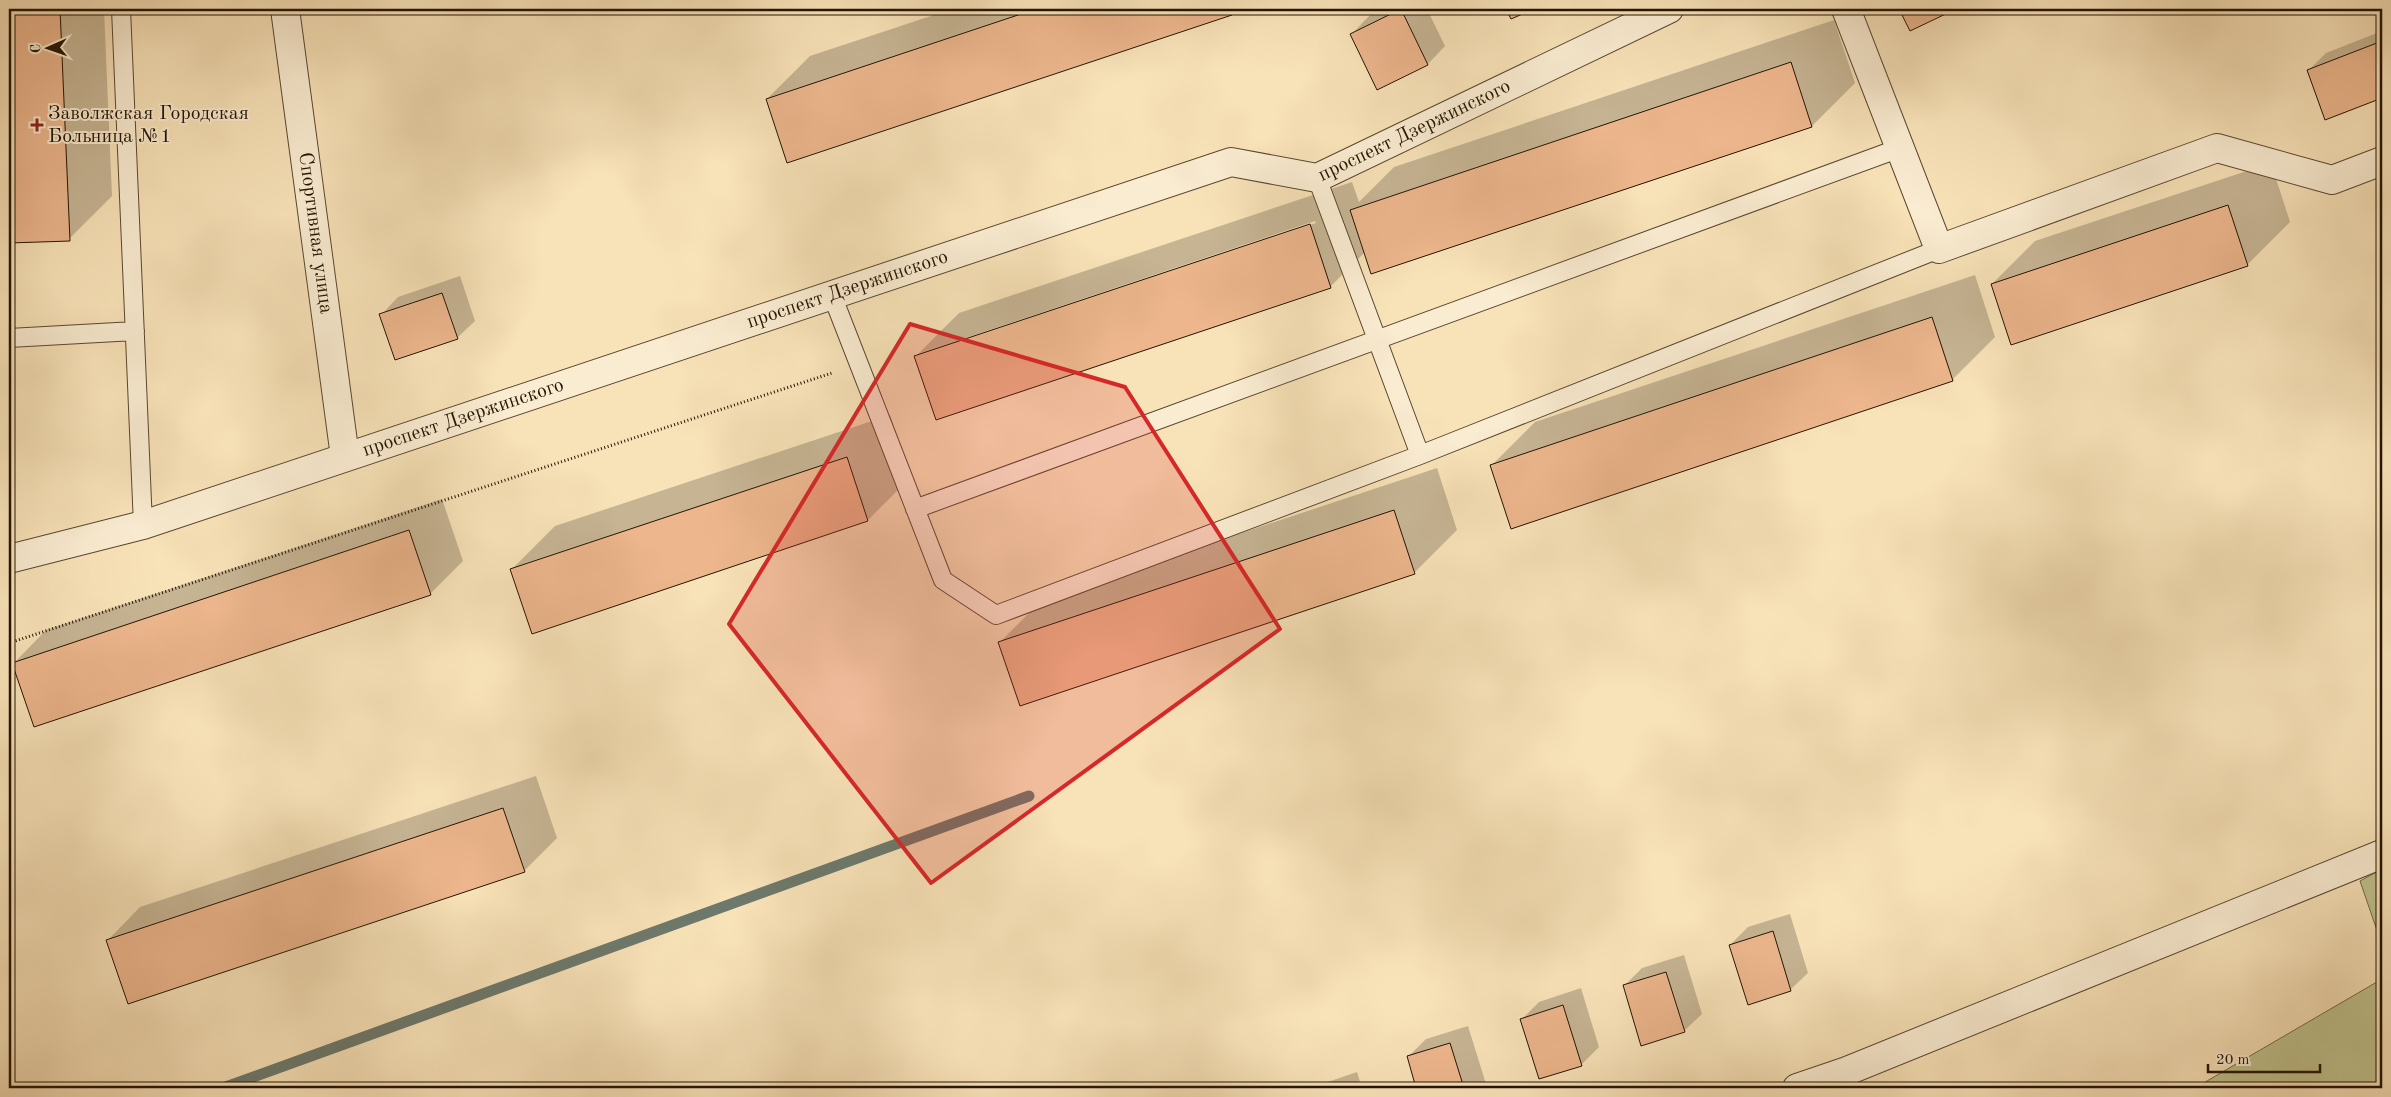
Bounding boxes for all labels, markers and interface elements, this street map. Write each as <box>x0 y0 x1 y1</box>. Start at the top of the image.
north arrow <box>22 22 72 72</box>
text: С <box>29 44 43 53</box>
street label: проспект Дзержинского <box>1315 76 1514 186</box>
place label: Заволжская Городская Больница №1 <box>48 104 249 147</box>
marker: Заволжская Городская Больница №1 <box>30 118 44 132</box>
street label: Спортивная улица <box>294 151 336 315</box>
street label: проспект Дзержинского <box>744 247 951 333</box>
street label: проспект Дзержинского <box>360 375 567 461</box>
scale bar <box>2208 1042 2321 1074</box>
text: 20 m <box>2216 1053 2250 1068</box>

